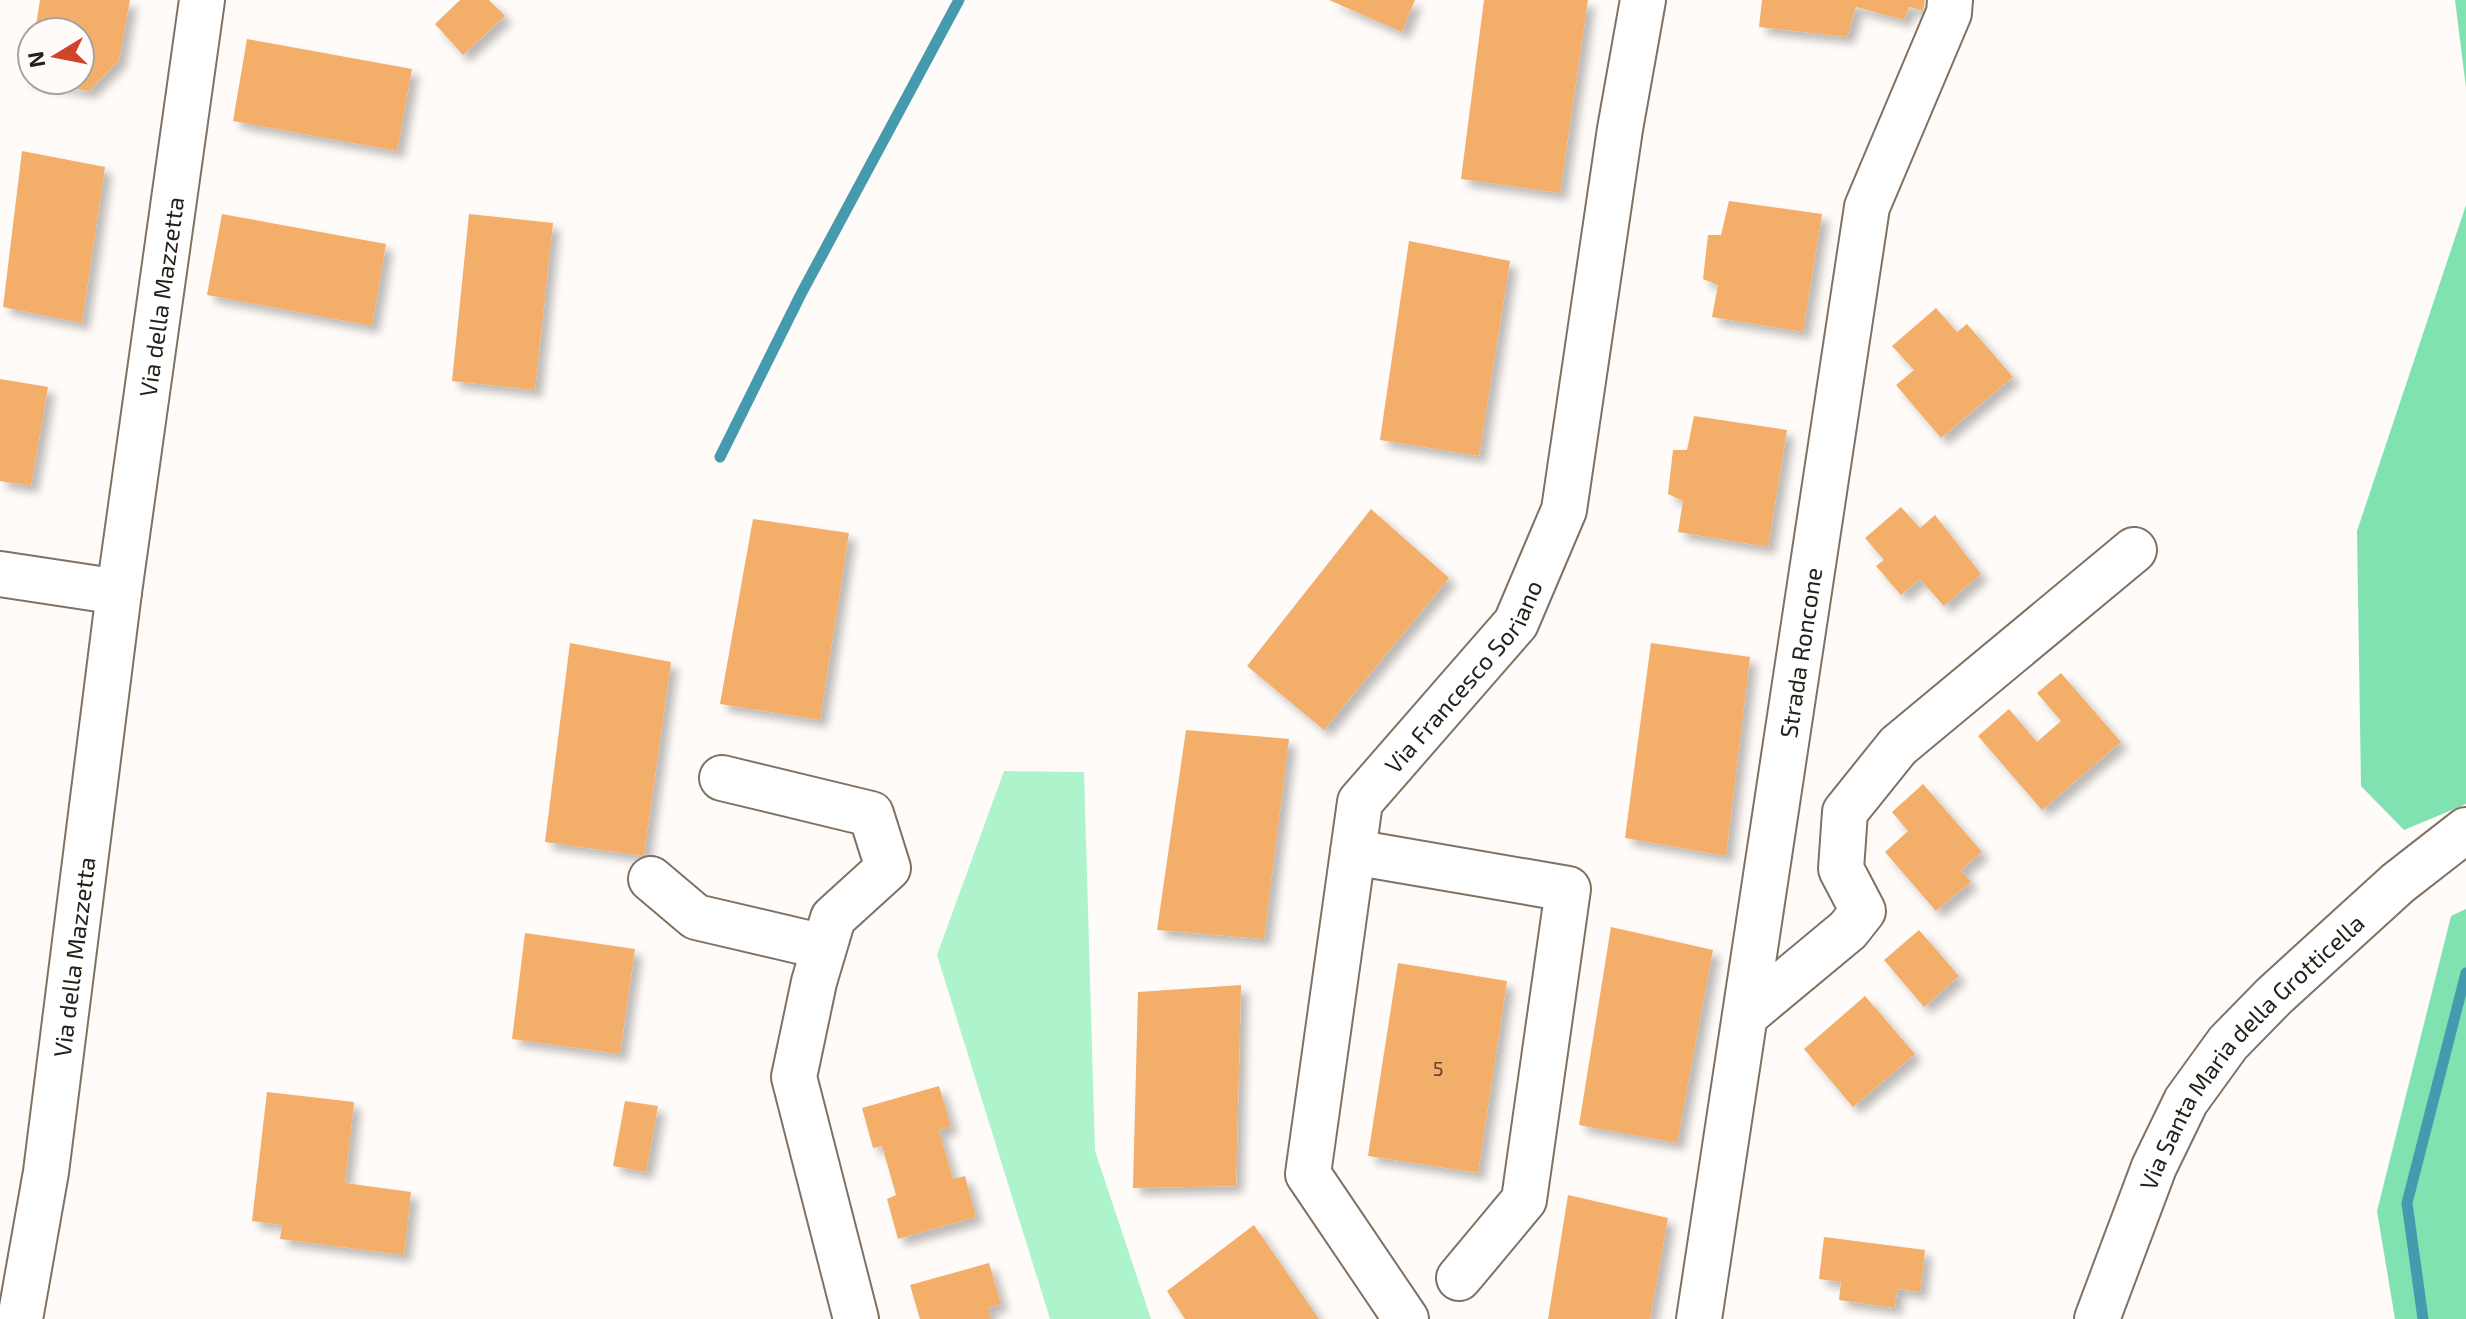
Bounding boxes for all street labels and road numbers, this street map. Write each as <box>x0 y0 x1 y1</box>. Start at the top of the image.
street label: Via della Mazzetta <box>132 195 189 399</box>
street label: Strada Roncone <box>1773 565 1827 740</box>
street label: Via Francesco Soriano <box>1378 575 1547 778</box>
street label: Via della Mazzetta <box>46 855 100 1059</box>
street label: Via Santa Maria della Grotticella <box>2132 907 2369 1194</box>

